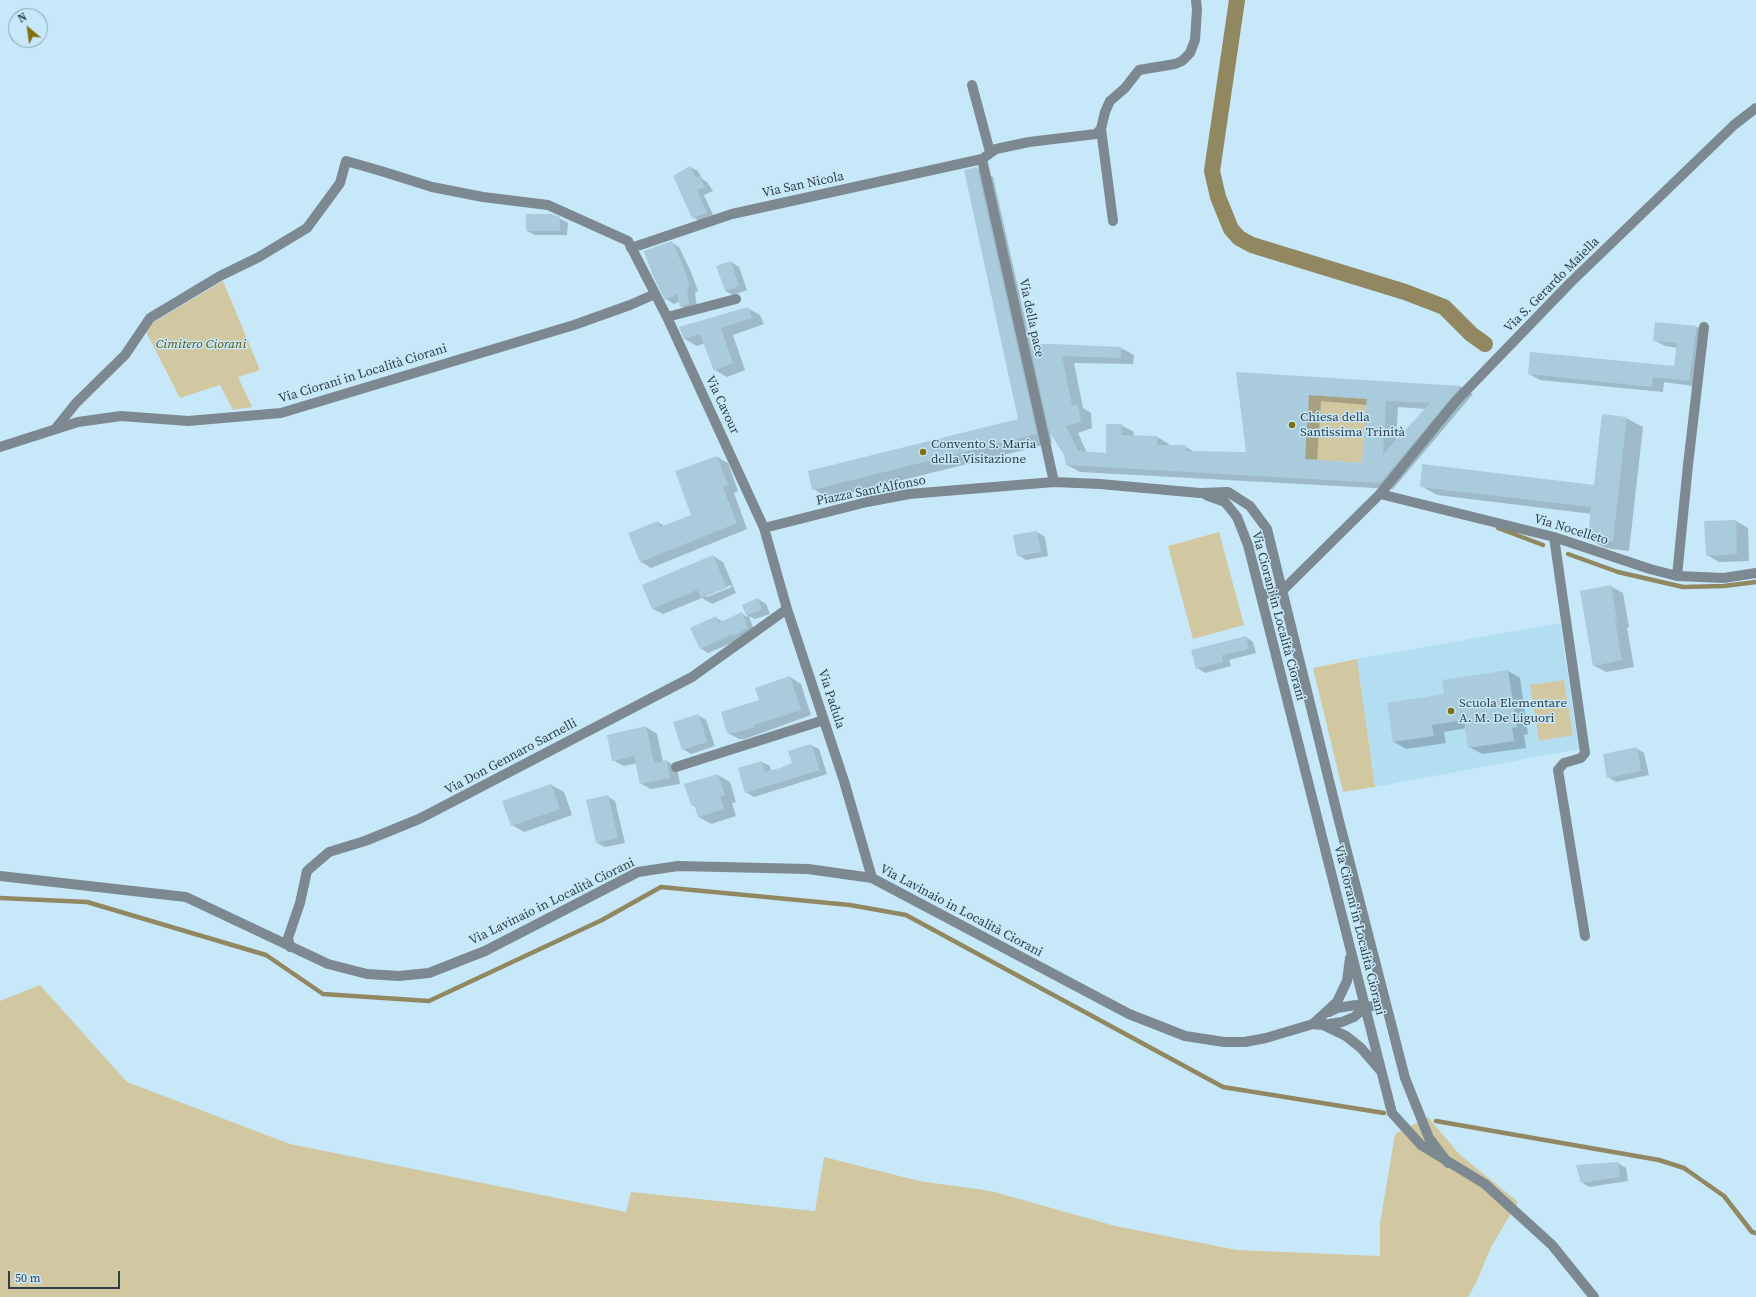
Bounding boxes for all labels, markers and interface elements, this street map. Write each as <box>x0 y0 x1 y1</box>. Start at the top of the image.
north arrow <box>8 8 48 48</box>
text: N <box>15 9 30 26</box>
street label: Via San Nicola <box>761 169 845 201</box>
street label: Via S. Gerardo Maiella <box>1501 234 1603 336</box>
street label: Via della pace <box>1015 277 1047 359</box>
park label: Cimitero Ciorani <box>156 337 246 353</box>
street label: Via Ciorani in Località Ciorani <box>277 341 449 407</box>
street label: Via Cavour <box>702 373 742 437</box>
place label: Chiesa della Santissima Trinità <box>1300 410 1405 441</box>
marker: Chiesa della Santissima Trinità <box>1287 420 1297 430</box>
place label: Convento S. Maria della Visitazione <box>931 437 1036 468</box>
marker: Convento S. Maria della Visitazione <box>918 447 928 457</box>
street label: Piazza Sant'Alfonso <box>815 473 927 509</box>
street label: Via Nocelleto <box>1532 511 1610 549</box>
street label: Via Ciorani in Località Ciorani <box>1248 530 1308 702</box>
street label: Via Padula <box>814 667 848 731</box>
place label: Scuola Elementare A. M. De Liguori <box>1459 696 1567 727</box>
marker: Scuola Elementare A. M. De Liguori <box>1446 706 1456 716</box>
street label: Via Don Gennaro Sarnelli <box>442 716 580 798</box>
street label: Via Ciorani in Località Ciorani <box>1330 843 1388 1017</box>
street label: Via Lavinaio in Località Ciorani <box>467 855 637 949</box>
street label: Via Lavinaio in Località Ciorani <box>877 861 1045 961</box>
scale bar <box>10 1263 122 1289</box>
text: 50 m <box>15 1270 41 1286</box>

